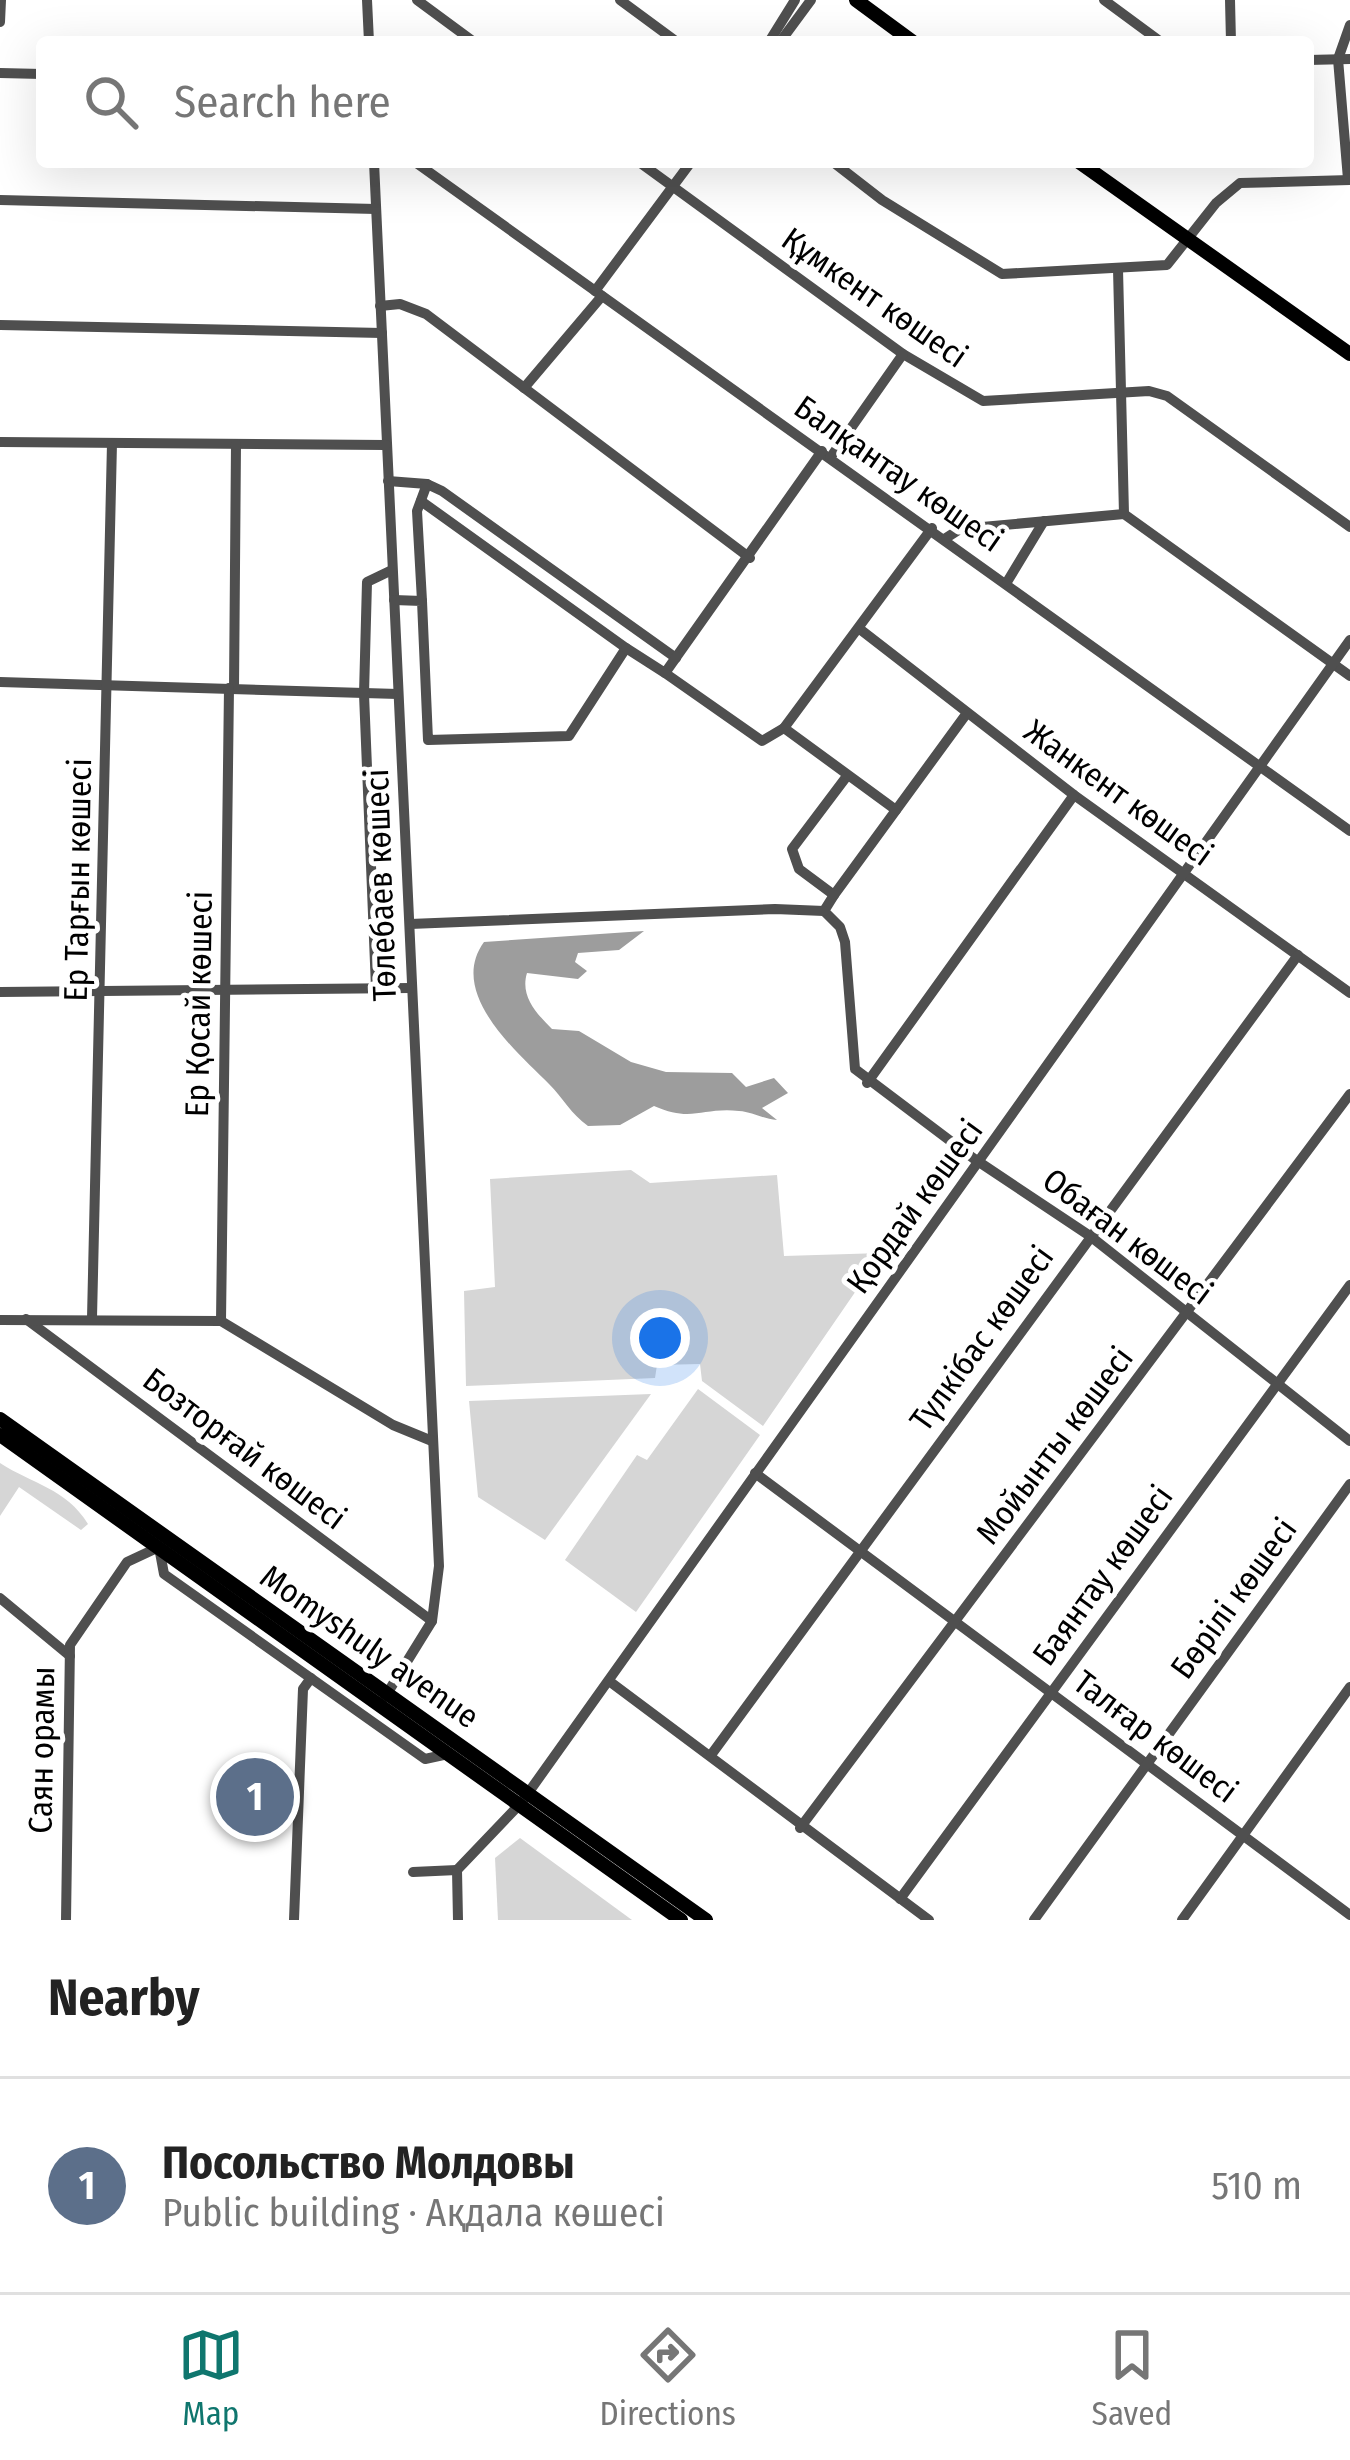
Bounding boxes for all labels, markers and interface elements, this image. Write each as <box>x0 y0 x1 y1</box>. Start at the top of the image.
search box <box>36 36 1314 168</box>
icon: search <box>78 69 144 135</box>
text: Search here <box>174 75 391 129</box>
street label: Құмкент көшесі <box>774 219 975 376</box>
street label: Балқантау көшесі <box>787 387 1010 561</box>
street label: Жанкент көшесі <box>1016 711 1220 875</box>
street label: Ер Тарғын көшесі <box>56 758 100 1002</box>
street label: Төлебаев көшесі <box>357 768 405 1002</box>
street label: Ер Қосай көшесі <box>177 891 221 1117</box>
street label: Қордай көшесі <box>838 1112 991 1301</box>
street label: Обаған көшесі <box>1035 1160 1220 1314</box>
street label: Түлкібас көшесі <box>901 1238 1062 1439</box>
your location <box>630 1308 690 1368</box>
street label: Мойынты көшесі <box>968 1339 1142 1552</box>
street label: Бозторғай көшесі <box>135 1359 354 1538</box>
street label: Баянтау көшесі <box>1024 1478 1182 1673</box>
street label: Бөрілі көшесі <box>1162 1511 1305 1687</box>
street label: Momyshuly avenue <box>252 1557 486 1737</box>
street label: Талғар көшесі <box>1066 1662 1245 1811</box>
street label: Саян орамы <box>21 1666 63 1834</box>
pin: 1 <box>216 1752 294 1842</box>
text: Nearby <box>48 1967 200 2029</box>
text: Посольство Молдовы <box>162 2136 575 2190</box>
text: 1 <box>79 2163 95 2209</box>
text: 510 m <box>1211 2163 1302 2209</box>
text: Public building · Ақдала көшесі <box>162 2190 665 2236</box>
tab: Map <box>178 2322 244 2434</box>
tab: Directions <box>599 2322 736 2434</box>
tab: Saved <box>1092 2322 1172 2434</box>

